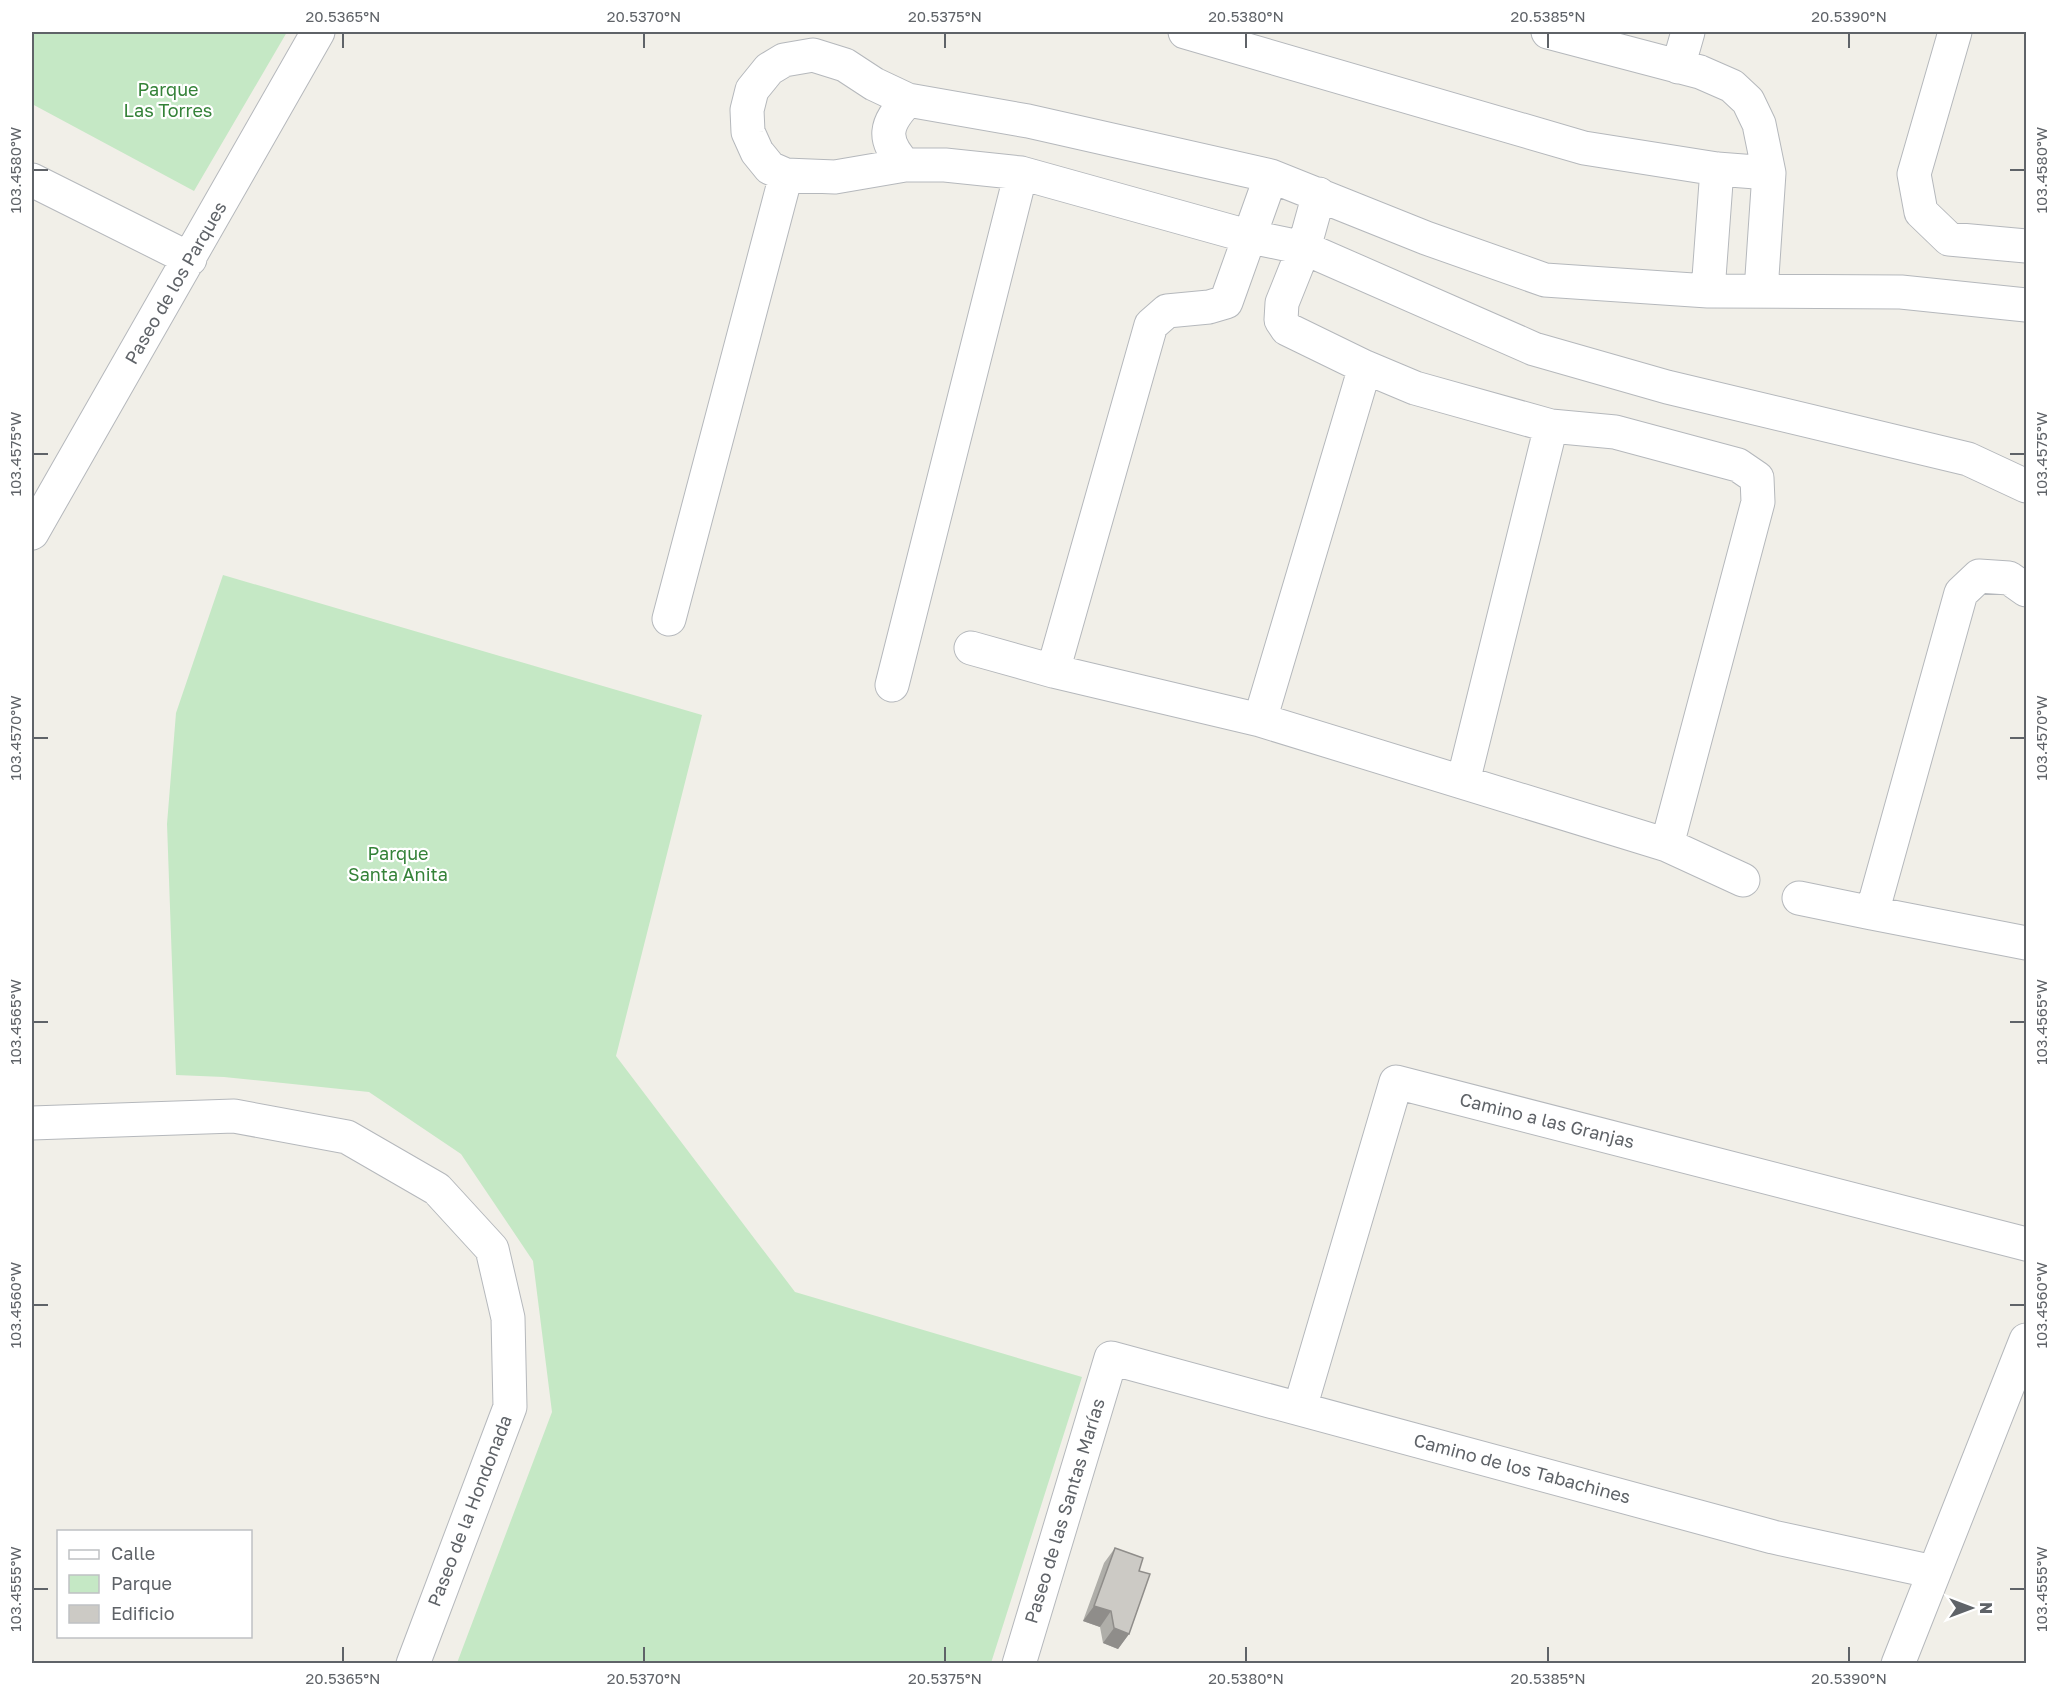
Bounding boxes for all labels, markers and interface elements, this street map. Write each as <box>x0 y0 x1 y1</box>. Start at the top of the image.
text: 20.5365°N <box>305 7 381 25</box>
text: 20.5370°N <box>607 7 681 25</box>
text: 20.5375°N <box>908 7 982 25</box>
text: 20.5380°N <box>1208 7 1284 25</box>
text: 20.5385°N <box>1510 7 1586 25</box>
text: 20.5390°N <box>1811 7 1887 25</box>
park label: Parque Las Torres <box>124 78 212 121</box>
text: 103.4580°W <box>6 127 24 213</box>
text: 103.4580°W <box>2032 127 2050 213</box>
street label: Paseo de los Parques <box>120 197 231 368</box>
text: 103.4575°W <box>6 412 24 496</box>
text: 103.4575°W <box>2032 412 2050 496</box>
text: 103.4570°W <box>6 695 24 781</box>
text: 103.4570°W <box>2032 695 2050 781</box>
park label: Parque Santa Anita <box>348 842 448 885</box>
text: 103.4565°W <box>6 979 24 1065</box>
text: 103.4565°W <box>2032 979 2050 1065</box>
street label: Camino a las Granjas <box>1458 1088 1637 1152</box>
text: 103.4560°W <box>6 1262 24 1348</box>
text: 103.4560°W <box>2032 1262 2050 1348</box>
street label: Paseo de las Santas Marías <box>1019 1395 1109 1626</box>
street label: Paseo de la Hondonada <box>422 1412 516 1610</box>
street label: Camino de los Tabachines <box>1411 1428 1633 1508</box>
legend <box>57 1530 252 1638</box>
text: Calle <box>111 1542 155 1564</box>
text: 103.4555°W <box>6 1546 24 1632</box>
text: 103.4555°W <box>2032 1546 2050 1632</box>
text: Parque <box>111 1572 172 1594</box>
north arrow <box>1941 1578 2001 1638</box>
text: Edificio <box>111 1602 175 1624</box>
text: N <box>1976 1602 1996 1614</box>
text: 20.5365°N <box>305 1669 381 1687</box>
text: 20.5370°N <box>607 1669 681 1687</box>
text: 20.5375°N <box>908 1669 982 1687</box>
text: 20.5380°N <box>1208 1669 1284 1687</box>
text: 20.5385°N <box>1510 1669 1586 1687</box>
text: 20.5390°N <box>1811 1669 1887 1687</box>

